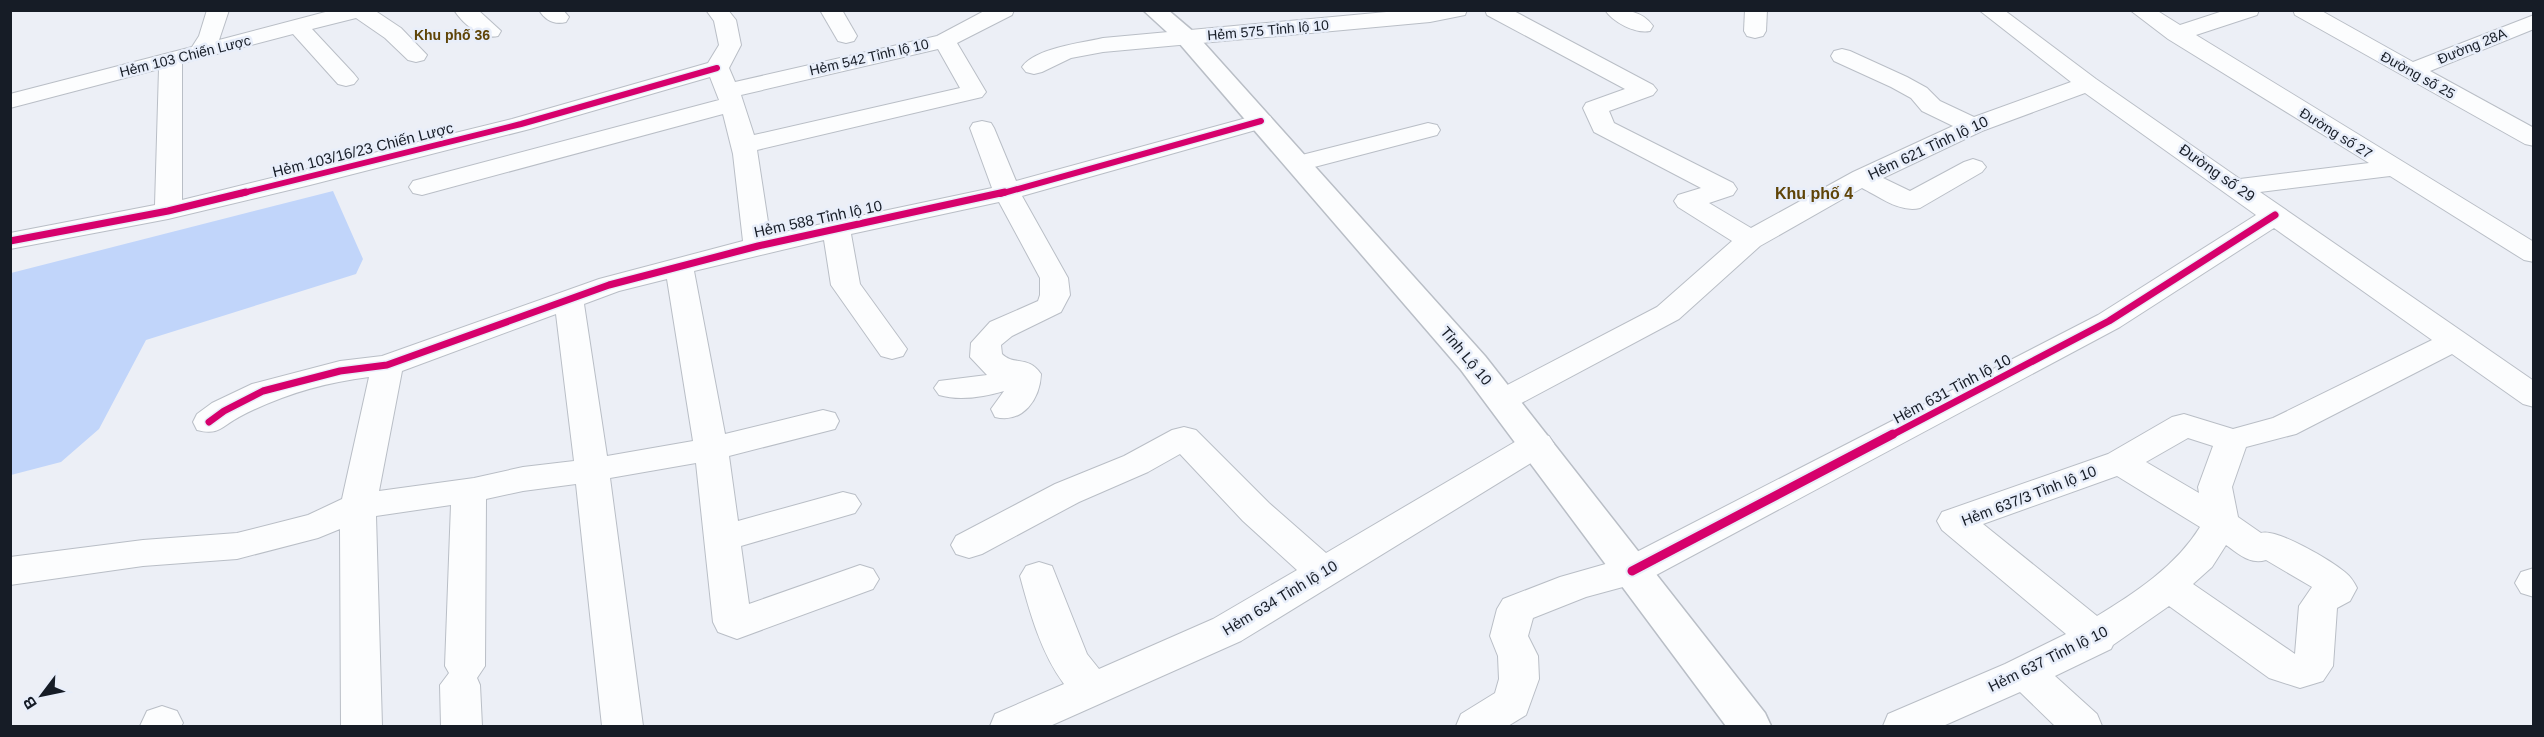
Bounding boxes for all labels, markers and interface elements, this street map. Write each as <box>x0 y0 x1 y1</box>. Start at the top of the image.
street label: Hẻm 575 Tỉnh lộ 10 <box>1207 17 1330 43</box>
street label: Đường 28A <box>2435 25 2509 67</box>
district label: Khu phố 36 <box>414 27 490 43</box>
street label: Hẻm 103 Chiến Lược <box>118 32 252 80</box>
street label: Hẻm 542 Tỉnh lộ 10 <box>808 35 930 79</box>
street label: Đường số 25 <box>2378 48 2458 102</box>
street label: Đường số 27 <box>2297 104 2375 162</box>
street label: Hẻm 621 Tỉnh lộ 10 <box>1865 112 1991 183</box>
street label: Hẻm 103/16/23 Chiến Lược <box>271 119 456 180</box>
street label: Đường số 29 <box>2176 140 2258 205</box>
district label: Khu phố 4 <box>1775 185 1853 202</box>
street label: Hẻm 588 Tỉnh lộ 10 <box>752 197 884 240</box>
street label: Tỉnh Lộ 10 <box>1437 323 1496 388</box>
street label: Hẻm 631 Tỉnh lộ 10 <box>1890 350 2013 427</box>
street label: Hẻm 637/3 Tỉnh lộ 10 <box>1959 462 2099 529</box>
street label: Hẻm 634 Tỉnh lộ 10 <box>1219 557 1340 638</box>
street label: Hẻm 637 Tỉnh lộ 10 <box>1985 622 2110 695</box>
north arrow <box>12 665 72 725</box>
text: B <box>19 693 40 712</box>

